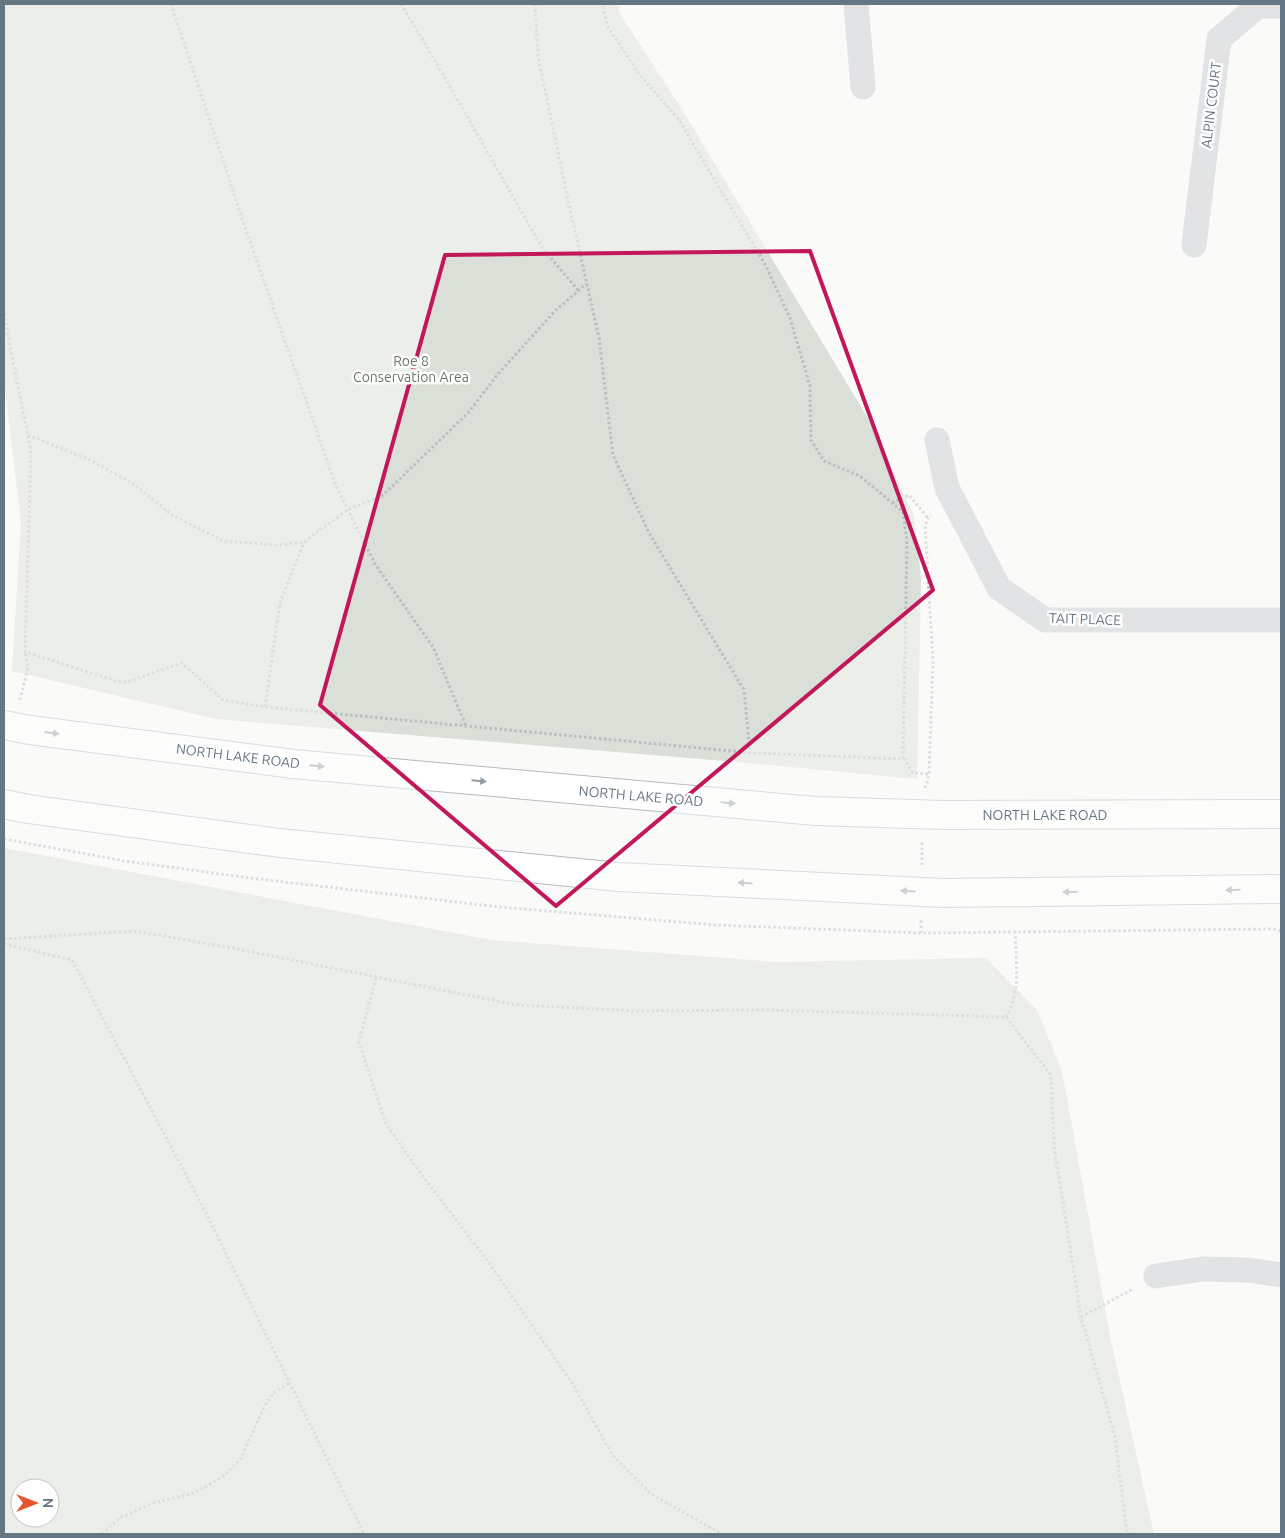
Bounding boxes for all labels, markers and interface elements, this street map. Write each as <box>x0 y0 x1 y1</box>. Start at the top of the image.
street label: ALPIN COURT <box>1198 61 1224 149</box>
park label: Roe 8 Conservation Area <box>353 353 469 385</box>
street label: TAIT PLACE <box>1049 610 1121 628</box>
one-way arrow <box>44 729 60 737</box>
street label: NORTH LAKE ROAD <box>175 740 301 772</box>
one-way arrow <box>310 762 326 770</box>
one-way arrow <box>471 777 487 785</box>
street label: NORTH LAKE ROAD <box>578 783 704 809</box>
one-way arrow <box>720 799 736 807</box>
street label: NORTH LAKE ROAD <box>983 807 1108 823</box>
one-way arrow <box>737 879 753 887</box>
one-way arrow <box>1224 886 1240 894</box>
one-way arrow <box>899 887 915 895</box>
one-way arrow <box>1062 888 1078 896</box>
north arrow <box>10 1478 60 1528</box>
text: N <box>40 1498 56 1508</box>

